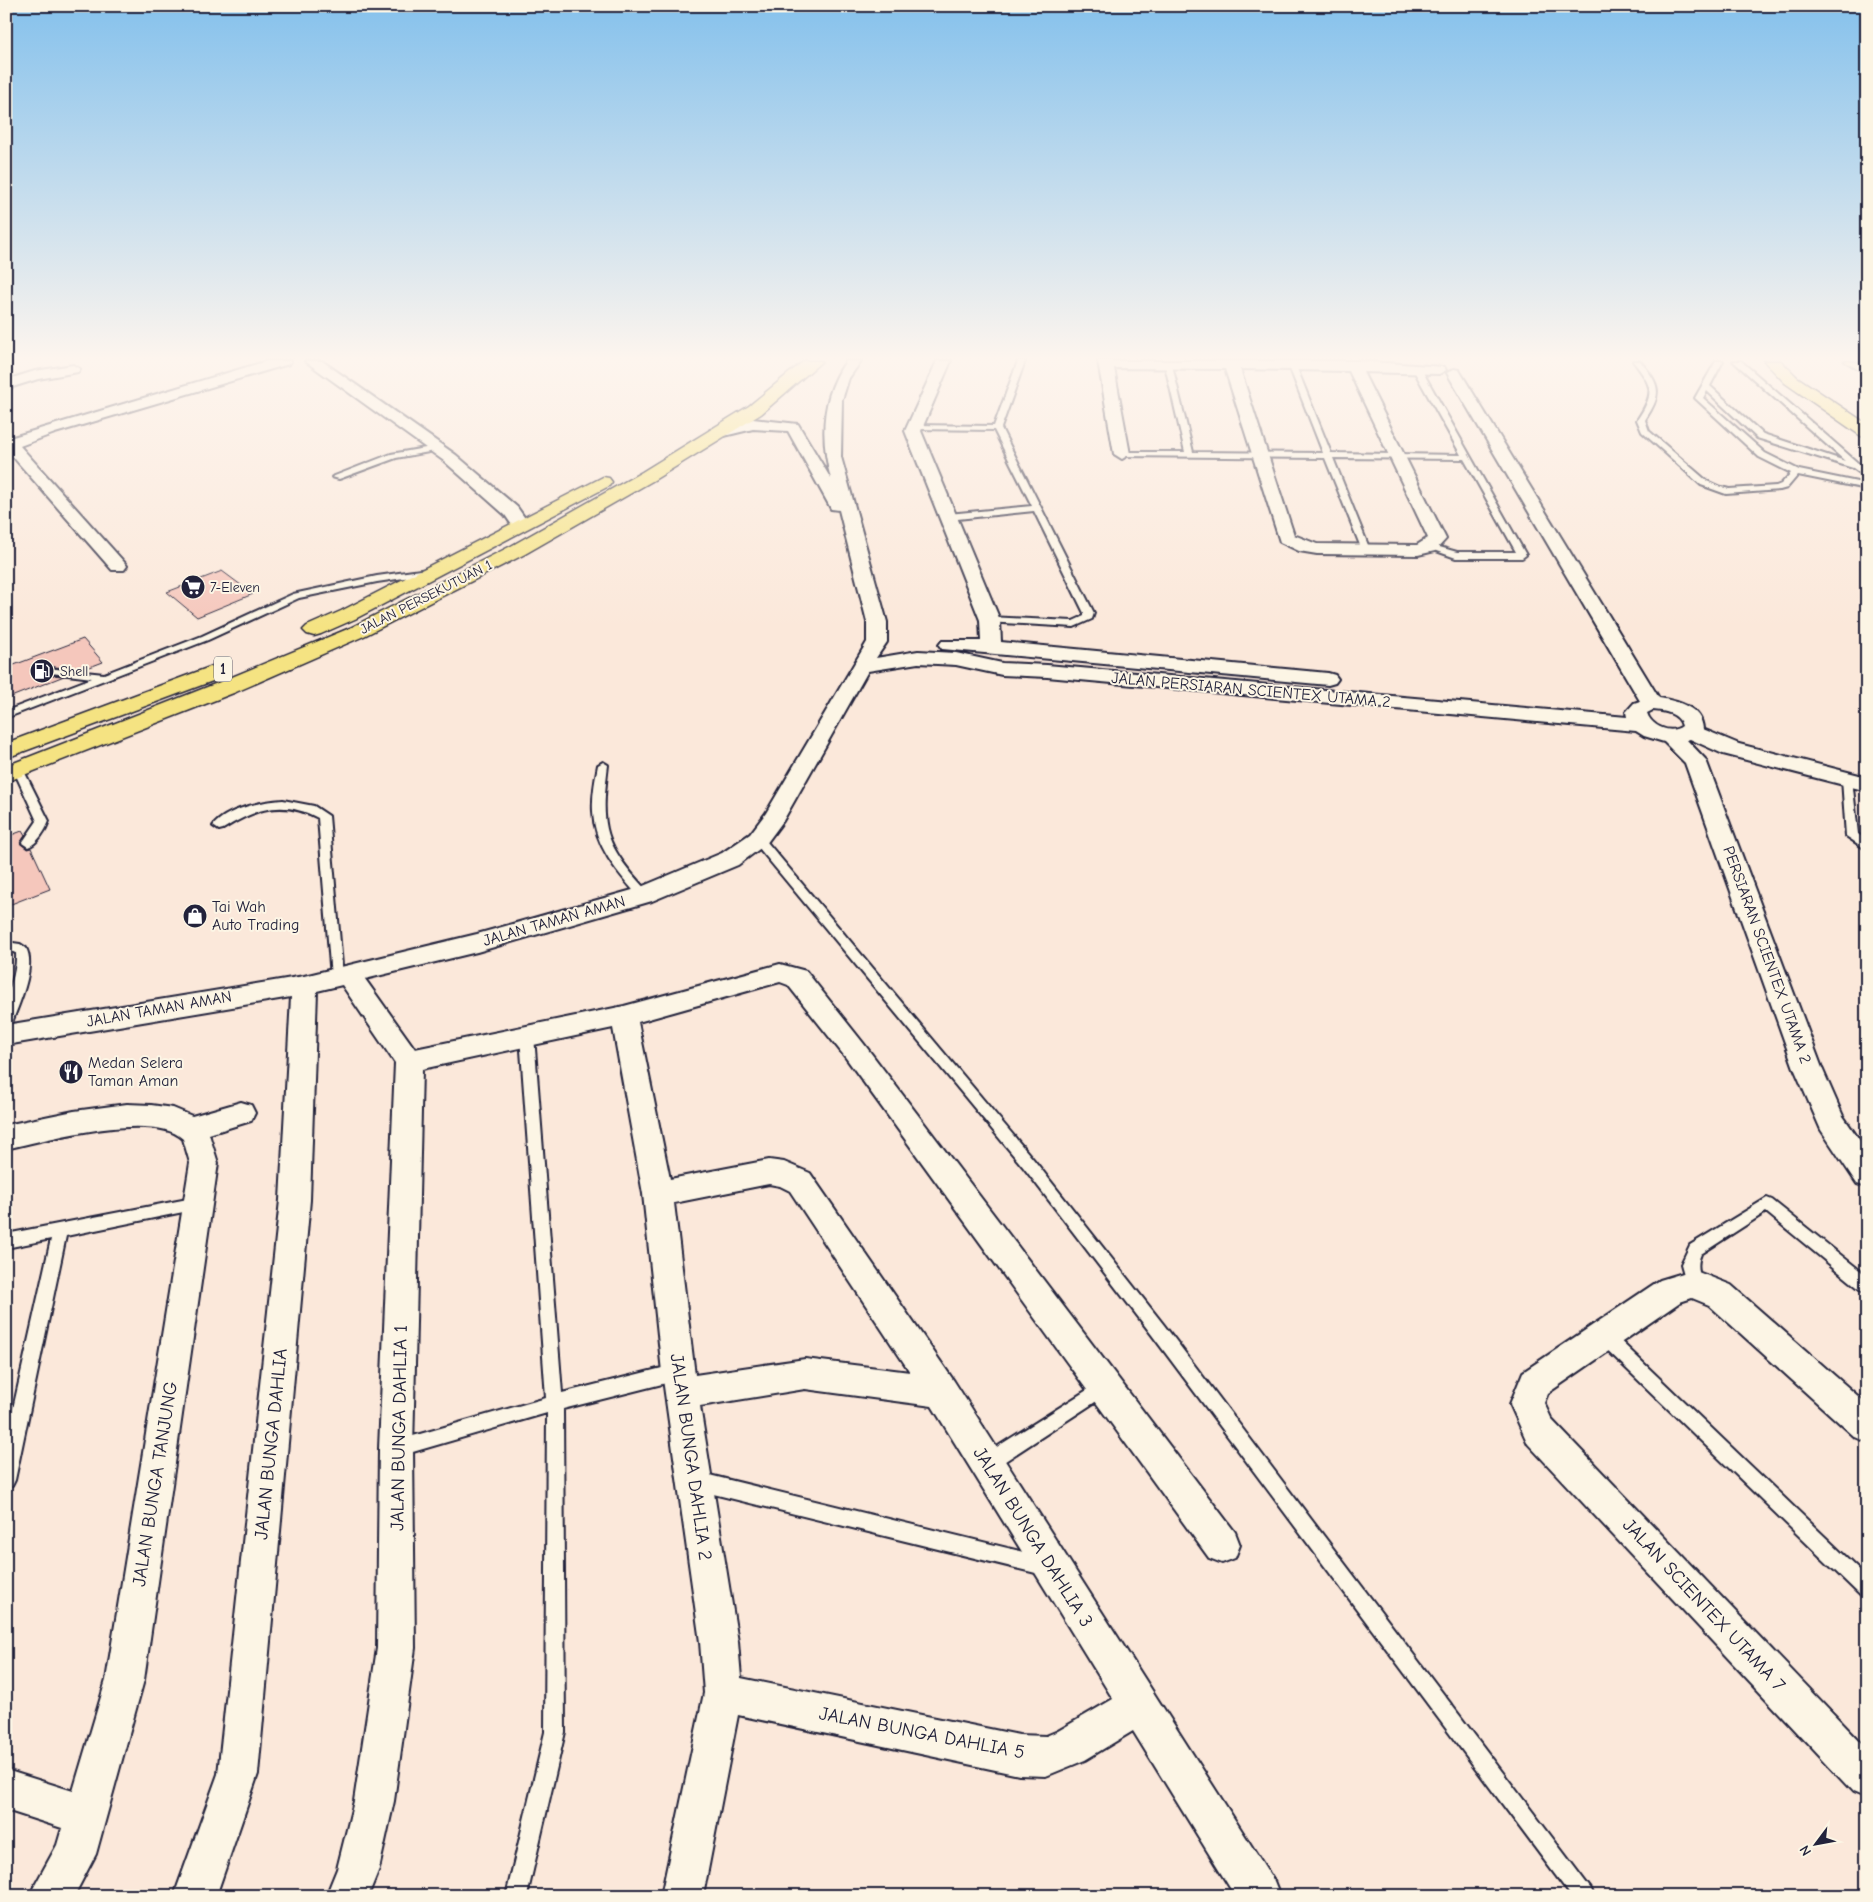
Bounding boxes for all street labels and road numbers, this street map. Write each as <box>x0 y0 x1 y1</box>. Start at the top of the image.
street label: JALAN PERSEKUTUAN 1 <box>357 556 495 638</box>
road number: 1 <box>214 656 232 682</box>
street label: JALAN PERSIARAN SCIENTEX UTAMA 2 <box>1111 669 1391 711</box>
street label: PERSIARAN SCIENTEX UTAMA 2 <box>1719 844 1815 1066</box>
street label: JALAN TAMAN AMAN <box>481 892 627 950</box>
street label: JALAN TAMAN AMAN <box>85 987 233 1031</box>
street label: JALAN BUNGA DAHLIA 1 <box>386 1325 412 1531</box>
street label: JALAN BUNGA DAHLIA <box>250 1347 292 1541</box>
street label: JALAN BUNGA DAHLIA 2 <box>666 1352 716 1562</box>
street label: JALAN BUNGA TANJUNG <box>128 1380 182 1588</box>
street label: JALAN BUNGA DAHLIA 3 <box>969 1443 1097 1631</box>
street label: JALAN SCIENTEX UTAMA 7 <box>1618 1514 1790 1696</box>
street label: JALAN BUNGA DAHLIA 5 <box>817 1702 1027 1764</box>

